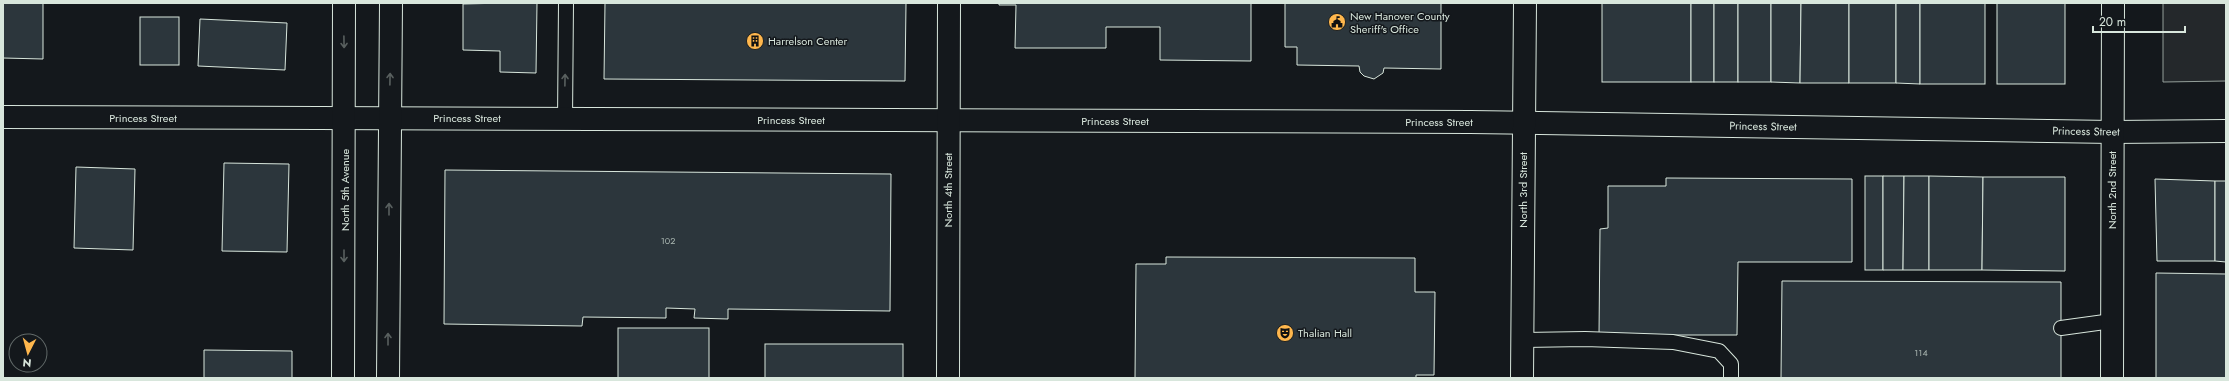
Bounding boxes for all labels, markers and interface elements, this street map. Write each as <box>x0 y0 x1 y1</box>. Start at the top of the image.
place label: New Hanover County Sheriff's Office <box>1350 8 1450 37</box>
scale bar <box>2093 8 2185 34</box>
public building icon: New Hanover County Sheriff's Office <box>1327 12 1347 32</box>
text: 20 m <box>2099 13 2126 31</box>
building icon: Harrelson Center <box>745 31 765 51</box>
place label: Harrelson Center <box>768 33 848 49</box>
one-way arrow <box>340 35 348 48</box>
one-way arrow <box>386 73 394 86</box>
one-way arrow <box>562 74 569 87</box>
street label: Princess Street <box>109 110 177 126</box>
street label: Princess Street <box>433 110 501 126</box>
street label: Princess Street <box>757 112 825 128</box>
street label: Princess Street <box>1081 113 1149 129</box>
street label: Princess Street <box>1405 114 1473 130</box>
street label: Princess Street <box>1729 117 1797 135</box>
street label: Princess Street <box>2052 122 2120 140</box>
street label: North 5th Avenue <box>337 149 353 231</box>
street label: North 2nd Street <box>2104 151 2120 229</box>
street label: North 4th Street <box>940 152 956 227</box>
street label: North 3rd Street <box>1515 152 1531 228</box>
one-way arrow <box>385 203 393 216</box>
house number: 102 <box>661 234 675 247</box>
one-way arrow <box>340 249 348 262</box>
theatre icon: Thalian Hall <box>1275 323 1295 343</box>
place label: Thalian Hall <box>1298 325 1352 341</box>
north arrow <box>8 333 48 373</box>
one-way arrow <box>384 333 392 346</box>
house number: 114 <box>1914 346 1928 359</box>
text: N <box>22 355 32 371</box>

